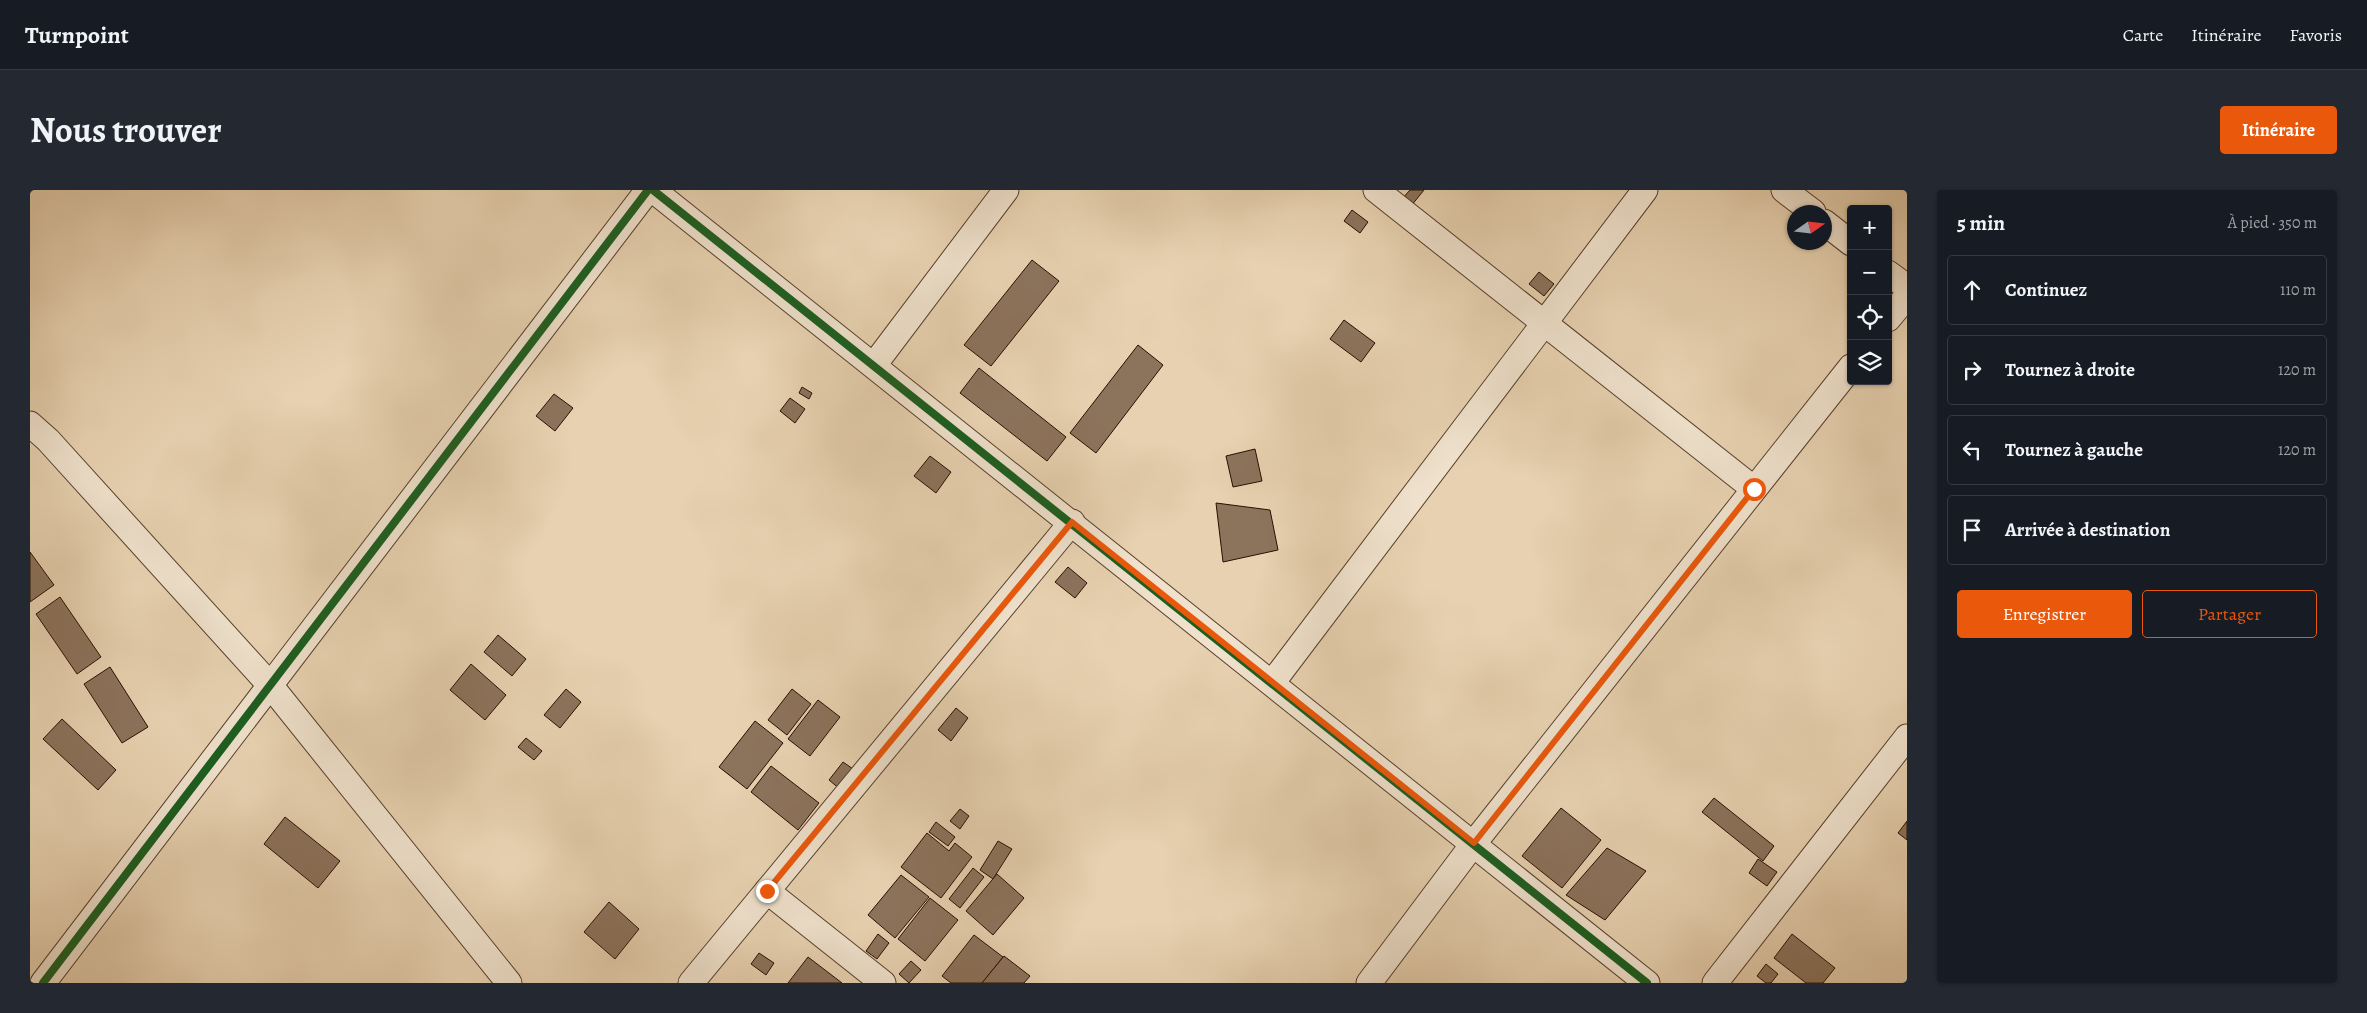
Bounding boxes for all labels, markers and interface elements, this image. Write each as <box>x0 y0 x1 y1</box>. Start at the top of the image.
text: Turnpoint <box>25 19 129 51</box>
text: Carte <box>2123 23 2163 47</box>
text: Itinéraire <box>2191 23 2262 47</box>
text: Favoris <box>2290 23 2342 47</box>
text: Nous trouver <box>30 106 222 154</box>
button: Itinéraire <box>2220 106 2337 154</box>
north arrow <box>1787 205 1832 250</box>
map controls <box>1847 205 1892 385</box>
button: + <box>1847 205 1892 250</box>
text: 5 min <box>1957 209 2005 237</box>
text: À pied · 350 m <box>2228 212 2317 234</box>
button: − <box>1847 250 1892 295</box>
icon: ahead <box>1958 276 1986 304</box>
text: Continuez <box>2005 277 2087 303</box>
text: 110 m <box>2280 279 2316 301</box>
button: locate <box>1847 295 1892 340</box>
button: layers <box>1847 340 1892 385</box>
icon: right <box>1958 356 1986 384</box>
text: Tournez à droite <box>2005 357 2135 383</box>
text: 120 m <box>2278 359 2316 381</box>
icon: left <box>1958 436 1986 464</box>
text: Tournez à gauche <box>2005 437 2143 463</box>
text: 120 m <box>2278 439 2316 461</box>
route start <box>1743 478 1766 501</box>
icon: arrive <box>1958 516 1986 544</box>
text: Arrivée à destination <box>2005 517 2170 543</box>
button: Enregistrer <box>1957 590 2132 638</box>
button: Partager <box>2142 590 2317 638</box>
route end <box>756 880 779 903</box>

